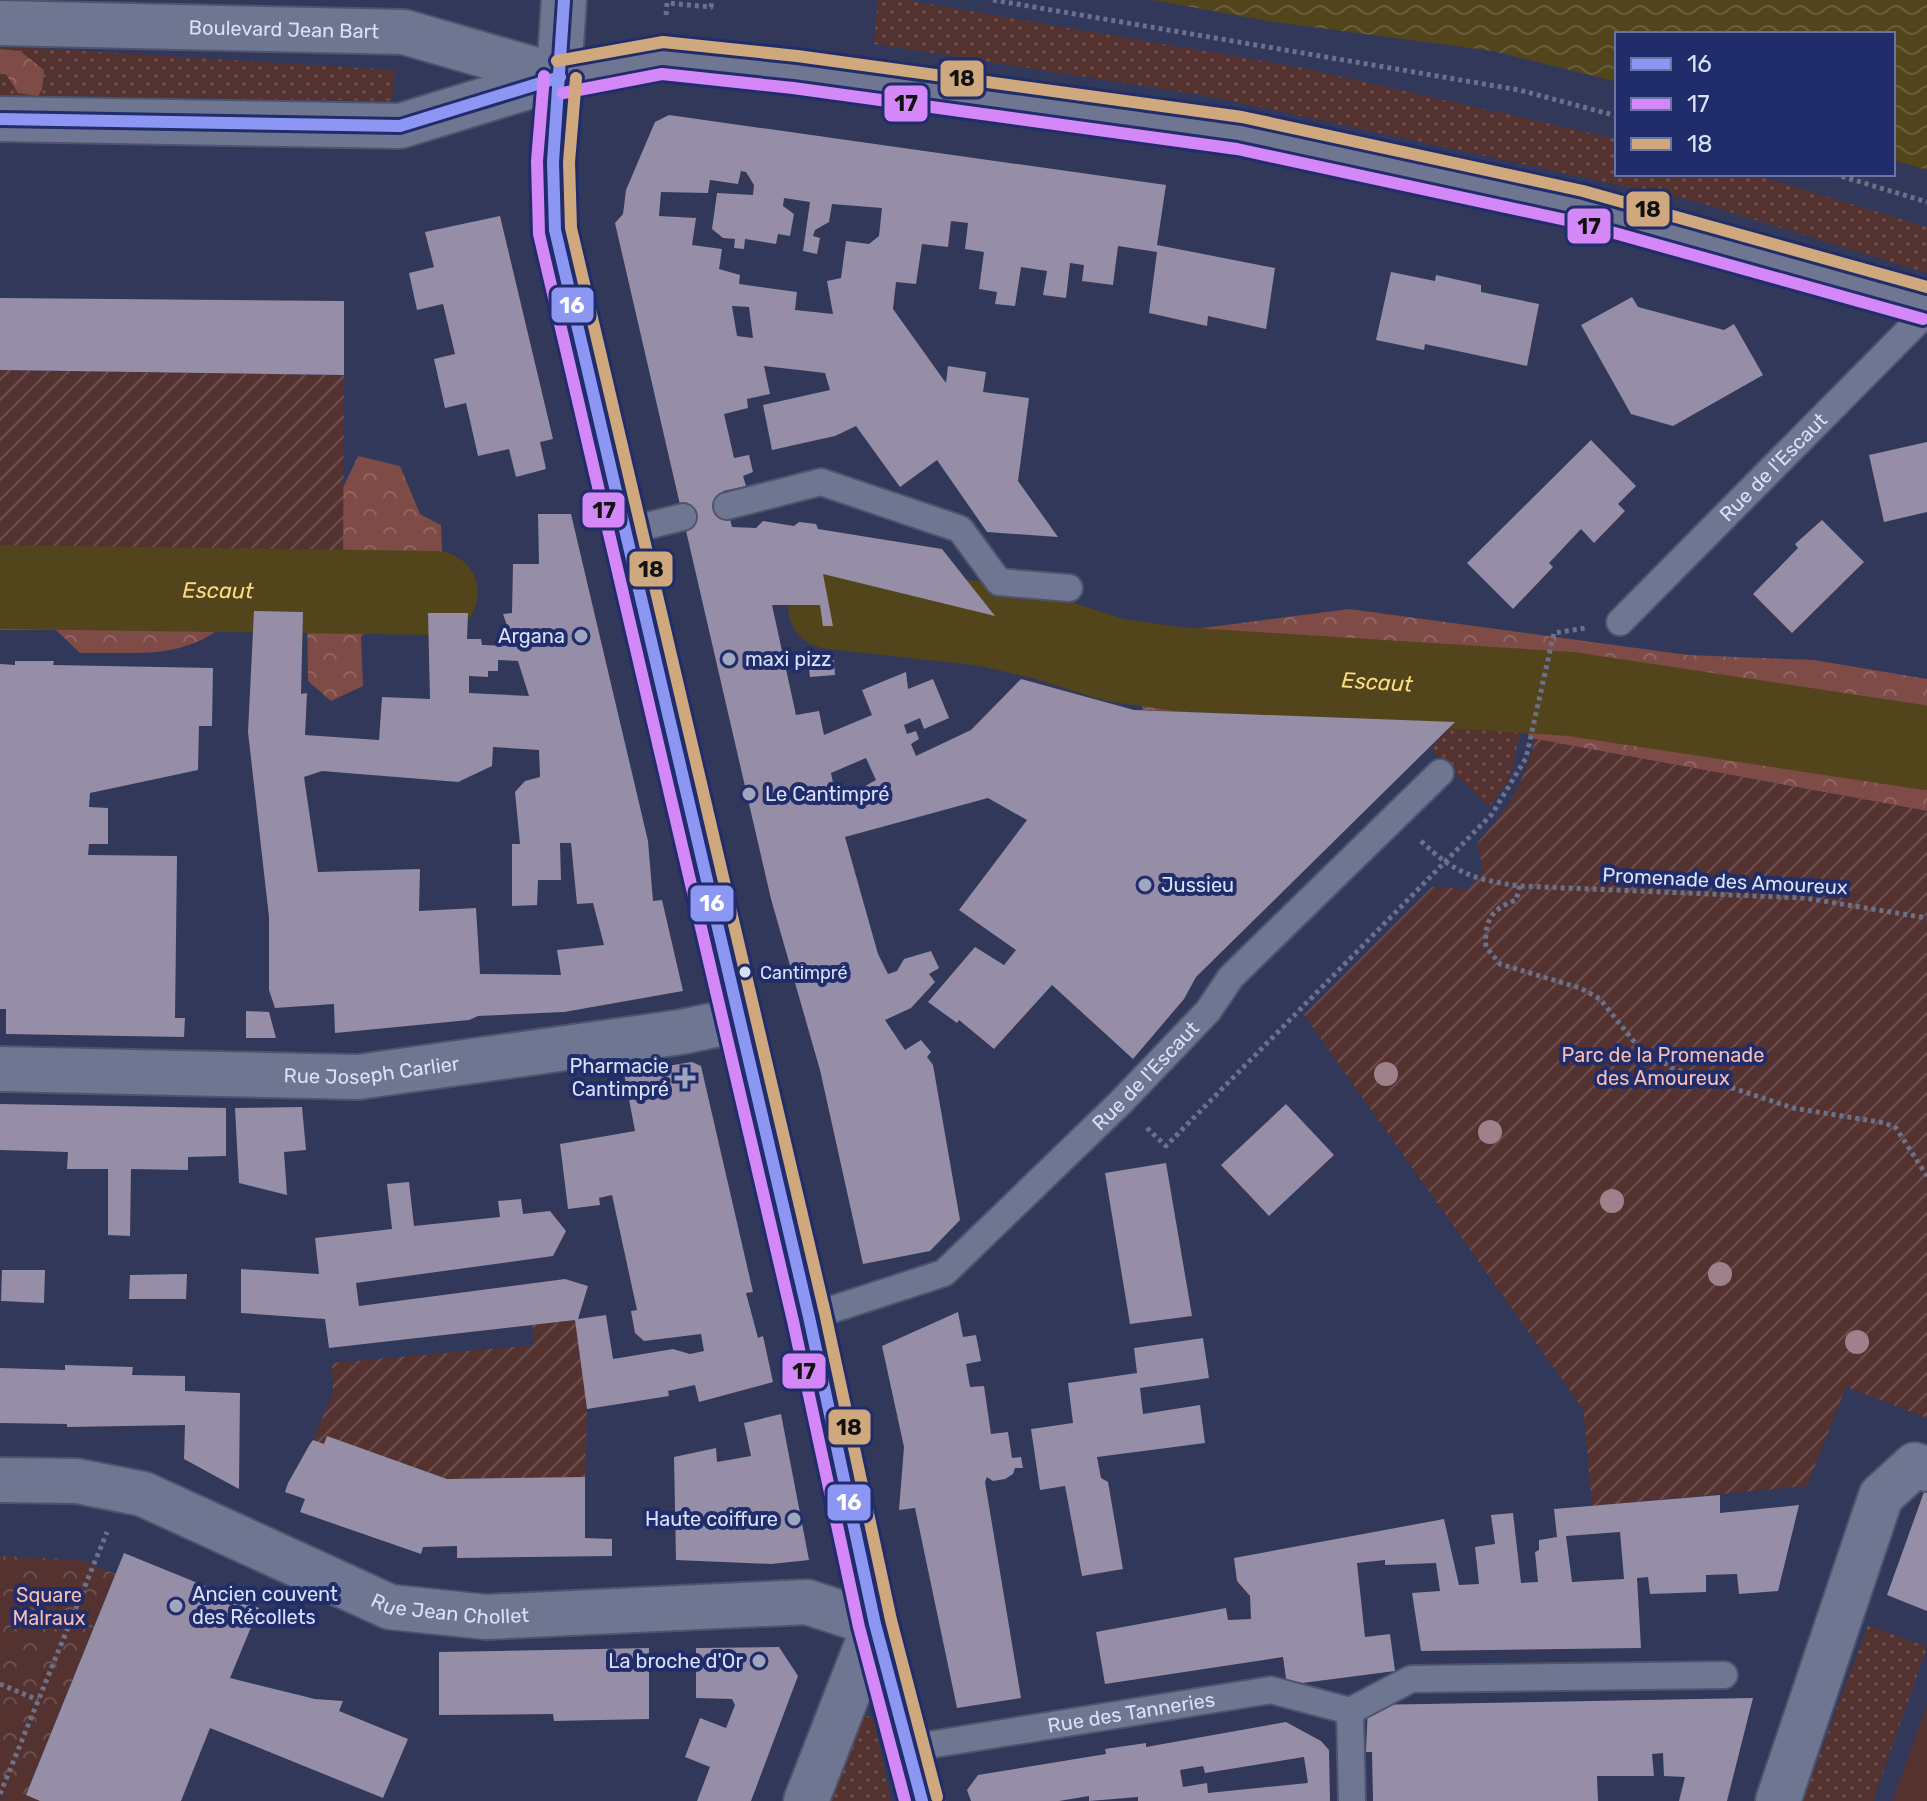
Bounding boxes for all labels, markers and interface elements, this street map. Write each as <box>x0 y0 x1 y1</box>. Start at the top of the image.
street label: Boulevard Jean Bart <box>188 15 380 43</box>
legend <box>1615 32 1895 176</box>
text: 16 <box>1687 50 1712 78</box>
line badge: 18 <box>939 59 985 98</box>
text: 18 <box>949 65 975 92</box>
line badge: 17 <box>883 84 929 123</box>
text: 17 <box>894 90 918 117</box>
text: 17 <box>1687 90 1710 118</box>
text: 18 <box>1687 130 1713 158</box>
line badge: 18 <box>1625 190 1671 228</box>
text: 18 <box>1635 196 1661 223</box>
line badge: 17 <box>1566 207 1612 245</box>
text: 17 <box>1577 213 1601 240</box>
line badge: 16 <box>550 286 595 324</box>
text: 16 <box>559 292 585 319</box>
street label: Rue de l'Escaut <box>1715 408 1832 526</box>
line badge: 17 <box>581 491 626 529</box>
text: 17 <box>592 497 616 524</box>
line badge: 18 <box>628 550 674 588</box>
text: 18 <box>638 556 664 583</box>
water label: Escaut <box>182 577 254 604</box>
place label: Argana <box>498 624 565 648</box>
marker: Argana <box>572 627 590 645</box>
place label: maxi pizz <box>745 647 831 671</box>
marker: maxi pizz <box>720 650 738 668</box>
water label: Escaut <box>1341 666 1414 698</box>
place label: Le Cantimpré <box>765 782 889 806</box>
marker: Le Cantimpré <box>740 785 758 803</box>
street label: Promenade des Amoureux <box>1602 863 1849 899</box>
place label: Jussieu <box>1161 873 1234 897</box>
marker: Jussieu <box>1136 876 1154 894</box>
line badge: 16 <box>689 884 735 923</box>
text: 16 <box>699 890 725 917</box>
place label: Cantimpré <box>760 962 848 984</box>
marker: Cantimpré <box>737 964 753 980</box>
street label: Rue de l'Escaut <box>1087 1016 1204 1135</box>
park label: Parc de la Promenade des Amoureux <box>1562 1043 1764 1090</box>
street label: Rue Joseph Carlier <box>283 1051 461 1089</box>
place label: Pharmacie Cantimpré <box>569 1054 669 1101</box>
marker: Pharmacie Cantimpré <box>676 1069 694 1087</box>
line badge: 17 <box>781 1352 827 1390</box>
text: 17 <box>792 1358 816 1385</box>
line badge: 18 <box>827 1408 872 1446</box>
text: 18 <box>836 1414 862 1441</box>
line badge: 16 <box>826 1483 872 1522</box>
text: 16 <box>836 1489 862 1516</box>
place label: Haute coiffure <box>645 1507 778 1531</box>
marker: Haute coiffure <box>785 1510 803 1528</box>
place label: Ancien couvent des Récollets <box>192 1582 338 1629</box>
park label: Square Malraux <box>12 1583 86 1630</box>
street label: Rue Jean Chollet <box>367 1588 530 1629</box>
marker: Ancien couvent des Récollets <box>167 1597 185 1615</box>
place label: La broche d'Or <box>608 1649 743 1673</box>
marker: La broche d'Or <box>750 1652 768 1670</box>
street label: Rue des Tanneries <box>1046 1687 1217 1738</box>

